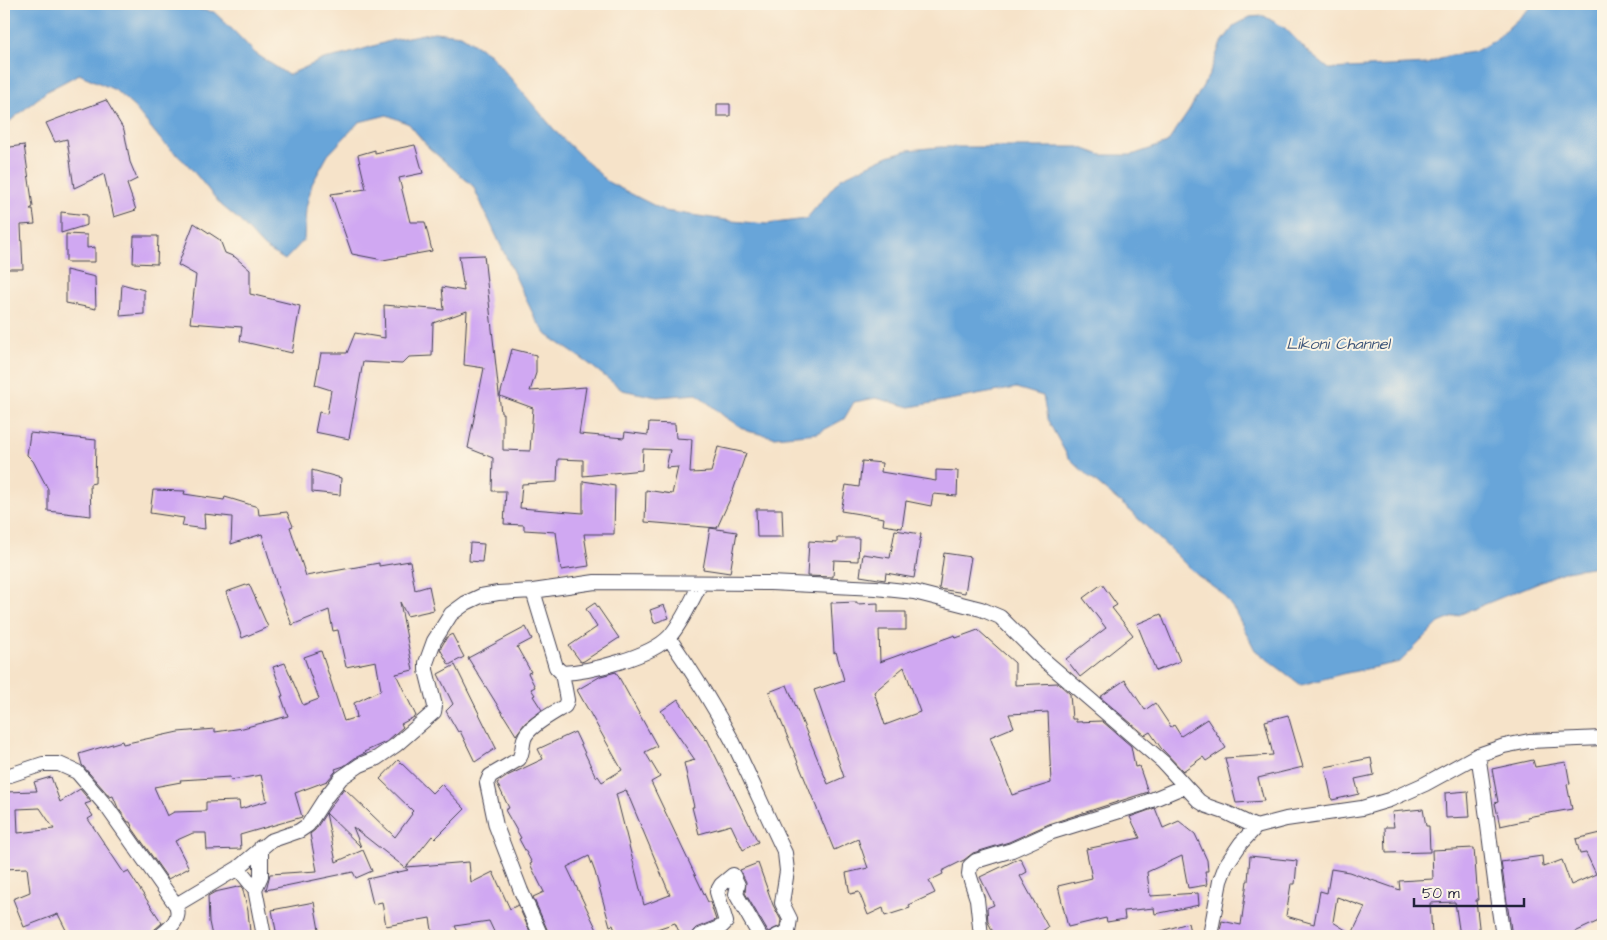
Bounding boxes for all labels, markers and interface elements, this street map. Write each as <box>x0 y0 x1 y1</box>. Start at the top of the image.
water label: Likoni Channel <box>1286 333 1392 355</box>
scale bar <box>1414 875 1524 907</box>
text: 50 m <box>1422 883 1460 904</box>

